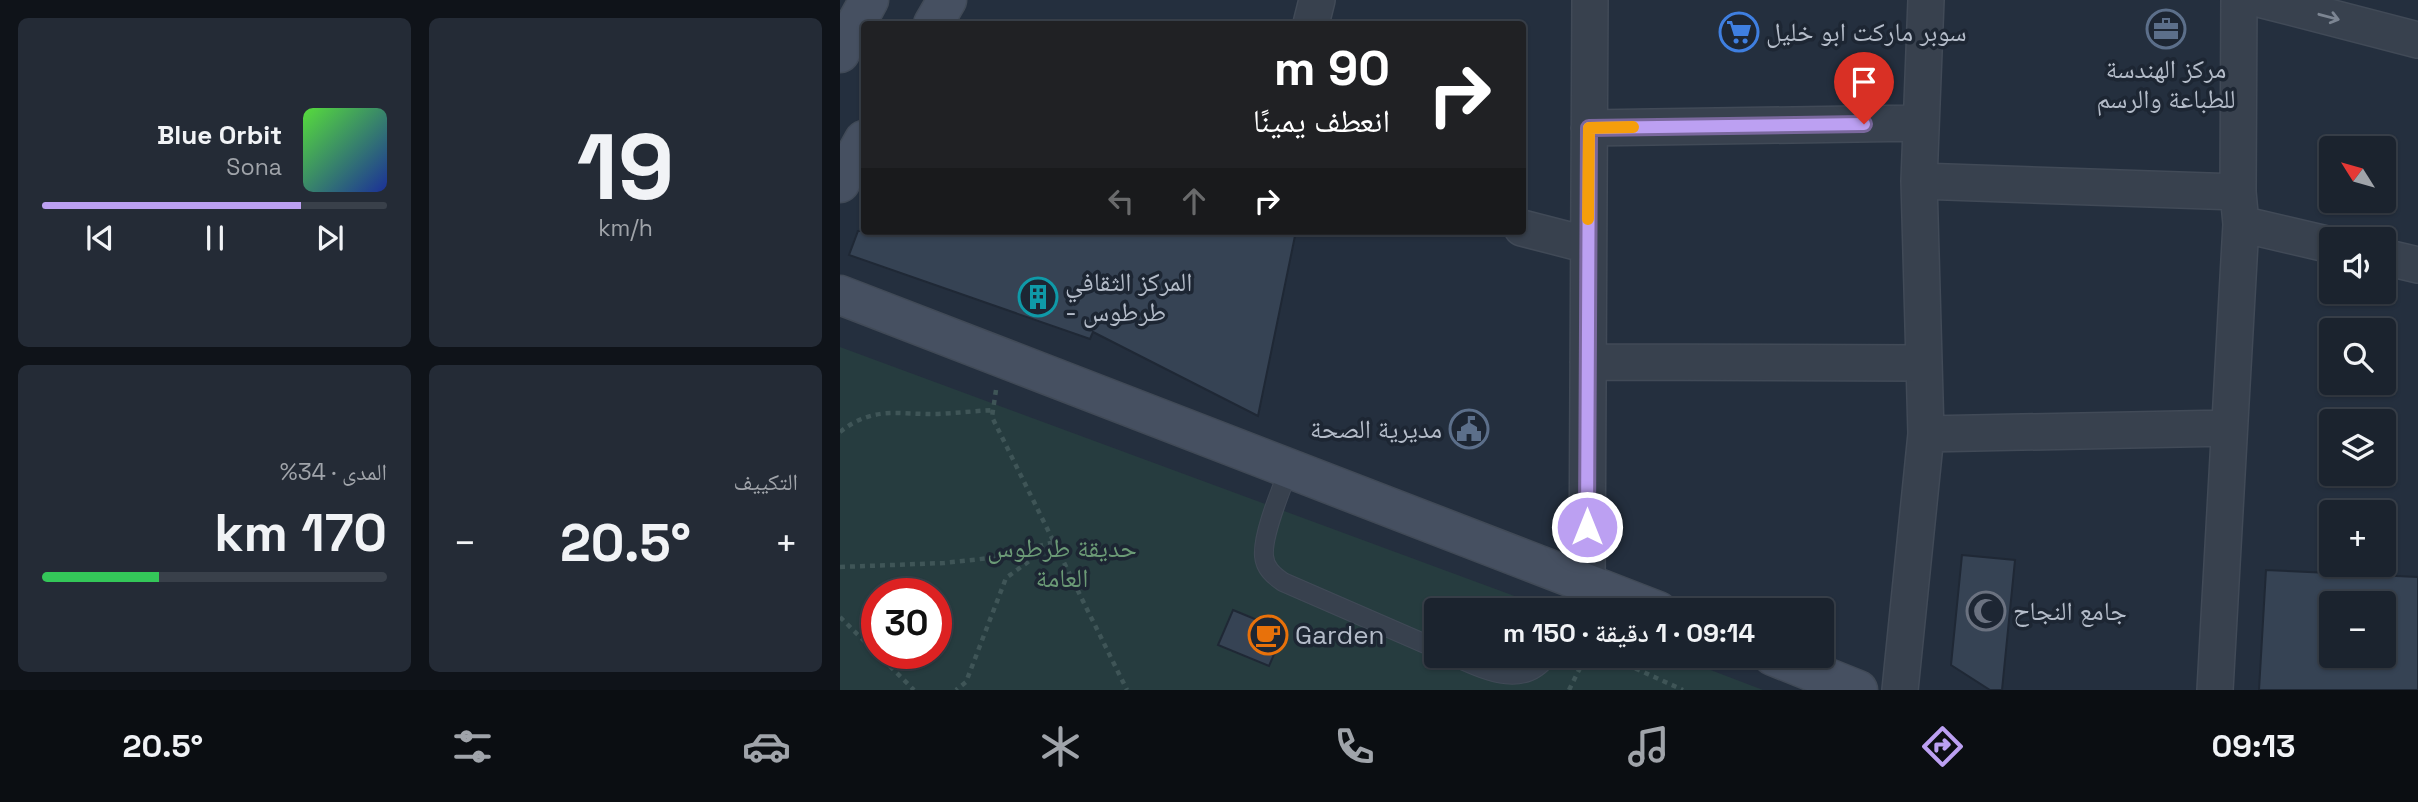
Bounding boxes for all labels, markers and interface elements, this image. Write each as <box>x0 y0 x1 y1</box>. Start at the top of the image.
office icon: مركز الهندسة للطباعة والرسم <box>2145 8 2187 50</box>
supermarket icon: سوبر ماركت ابو خليل <box>1718 11 1760 53</box>
one-way arrow <box>2317 11 2340 24</box>
place label: سوبر ماركت ابو خليل <box>1766 15 1967 49</box>
text: 90 m <box>1274 37 1390 99</box>
icon: right <box>1414 49 1505 140</box>
pin <box>1834 52 1894 124</box>
place label: مركز الهندسة للطباعة والرسم <box>2096 52 2236 116</box>
icon: arrive <box>1845 63 1883 101</box>
text: انعطف يمينًا <box>1253 101 1390 141</box>
text: 19 <box>577 109 674 226</box>
text: Blue Orbit <box>157 118 282 152</box>
north arrow <box>2319 136 2396 214</box>
map controls <box>2319 136 2396 668</box>
text: Sona <box>226 152 282 182</box>
icon: left <box>1102 182 1140 220</box>
icon: ahead <box>1175 182 1213 220</box>
icon: right <box>1248 182 1286 220</box>
text: km/h <box>598 213 653 243</box>
icon: previous <box>81 219 119 257</box>
icon: pause <box>196 219 234 257</box>
icon: next <box>311 219 349 257</box>
button: sound <box>2319 227 2396 304</box>
place label: المركز الثقافي - طرطوس <box>1065 265 1192 329</box>
building icon: المركز الثقافي - طرطوس <box>1017 276 1059 318</box>
button: search <box>2319 318 2396 395</box>
public building icon: مديرية الصحة <box>1448 408 1490 450</box>
button: layers <box>2319 409 2396 486</box>
place label: مديرية الصحة <box>1310 412 1442 446</box>
text: المدى · 34% <box>280 457 387 487</box>
text: التكييف <box>733 467 798 497</box>
position arrow <box>1550 490 1624 564</box>
text: 170 km <box>214 500 387 566</box>
button: + <box>2319 500 2396 577</box>
text: 20.5° <box>560 510 691 576</box>
text: − <box>453 519 477 567</box>
text: + <box>774 519 798 567</box>
park label: حديقة طرطوس العامة <box>987 531 1137 595</box>
speed limit sign: 30 <box>861 578 952 669</box>
mosque icon: جامع النجاح <box>1965 590 2007 632</box>
button: − <box>2319 591 2396 668</box>
place label: جامع النجاح <box>2013 594 2127 628</box>
cafe icon: Garden <box>1247 614 1289 656</box>
text: 09:14 · 1 دقيقة · 150 m <box>1503 616 1755 650</box>
place label: Garden <box>1295 618 1385 652</box>
icon: filters <box>448 722 497 771</box>
icon: car <box>742 722 791 771</box>
icon: climate <box>1036 722 1085 771</box>
icon: phone <box>1330 722 1379 771</box>
icon: music <box>1624 722 1673 771</box>
icon: directions <box>1918 722 1967 771</box>
text: 20.5° <box>123 726 203 766</box>
text: 09:13 <box>2212 726 2296 766</box>

